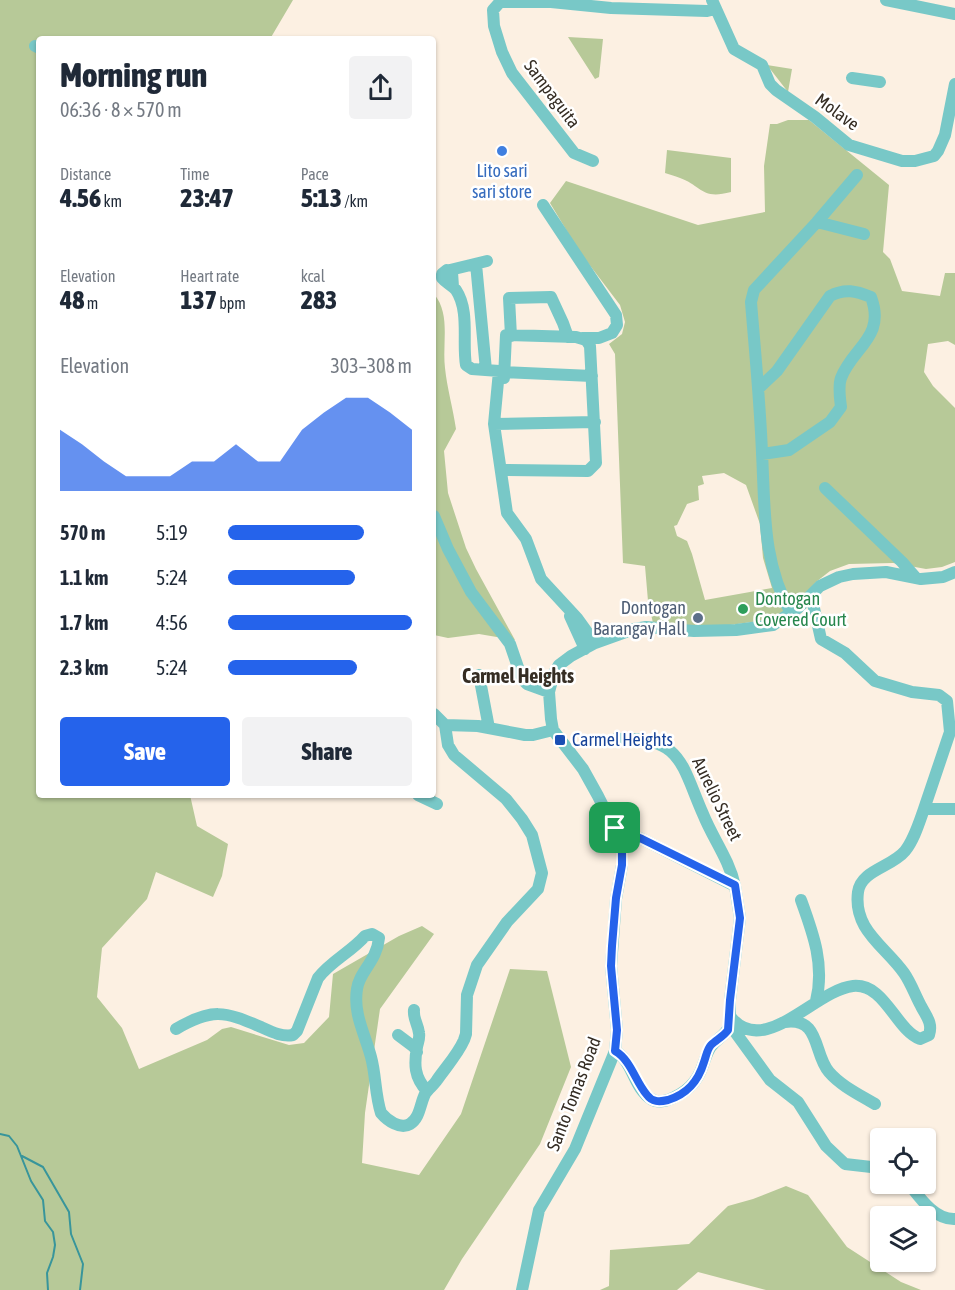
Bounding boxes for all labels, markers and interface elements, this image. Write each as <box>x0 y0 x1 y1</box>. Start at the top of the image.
street label: Sampaguita <box>520 55 585 132</box>
text: Morning run <box>60 56 207 94</box>
button: share <box>349 56 412 119</box>
street label: Molave <box>811 89 863 135</box>
text: 06:36 · 8 × 570 m <box>60 98 182 121</box>
marker: Lito sari sari store <box>495 144 509 158</box>
place label: Lito sari sari store <box>472 160 532 202</box>
text: Distance <box>60 165 111 183</box>
text: Time <box>180 165 210 183</box>
text: Pace <box>301 165 329 183</box>
text: 4.56 <box>60 183 101 213</box>
text: 23:47 <box>180 183 234 213</box>
text: 5:13 <box>301 183 342 213</box>
text: km <box>101 192 122 210</box>
text: /km <box>342 192 368 210</box>
text: Elevation <box>60 267 115 285</box>
text: Heart rate <box>180 267 239 285</box>
text: kcal <box>301 267 325 285</box>
text: 48 <box>60 285 84 315</box>
text: 137 <box>180 285 217 315</box>
text: 283 <box>301 285 337 315</box>
text: m <box>84 294 98 312</box>
text: bpm <box>217 294 246 312</box>
text: Elevation <box>60 354 129 377</box>
text: 303–308 m <box>330 354 412 377</box>
text: 570 m <box>60 521 105 544</box>
text: 5:19 <box>156 521 188 544</box>
text: 1.1 km <box>60 566 108 589</box>
text: 5:24 <box>156 566 188 589</box>
place label: Dontogan Covered Court <box>755 588 847 630</box>
place label: Dontogan Barangay Hall <box>593 597 686 639</box>
marker: Dontogan Covered Court <box>736 602 750 616</box>
text: 1.7 km <box>60 611 108 634</box>
text: 4:56 <box>156 611 188 634</box>
marker: Dontogan Barangay Hall <box>691 611 705 625</box>
text: 2.3 km <box>60 656 108 679</box>
text: 5:24 <box>156 656 188 679</box>
district label: Carmel Heights <box>462 664 574 687</box>
button: Save <box>60 717 230 786</box>
button: Share <box>242 717 412 786</box>
place label: Carmel Heights <box>572 729 673 750</box>
marker: Carmel Heights <box>553 733 567 747</box>
street label: Aurelio Street <box>688 754 747 844</box>
pin <box>589 802 640 853</box>
icon: arrive <box>598 811 631 844</box>
street label: Santo Tomas Road <box>542 1034 605 1154</box>
map controls <box>870 1128 936 1272</box>
button: locate <box>870 1128 936 1194</box>
button: layers <box>870 1206 936 1272</box>

